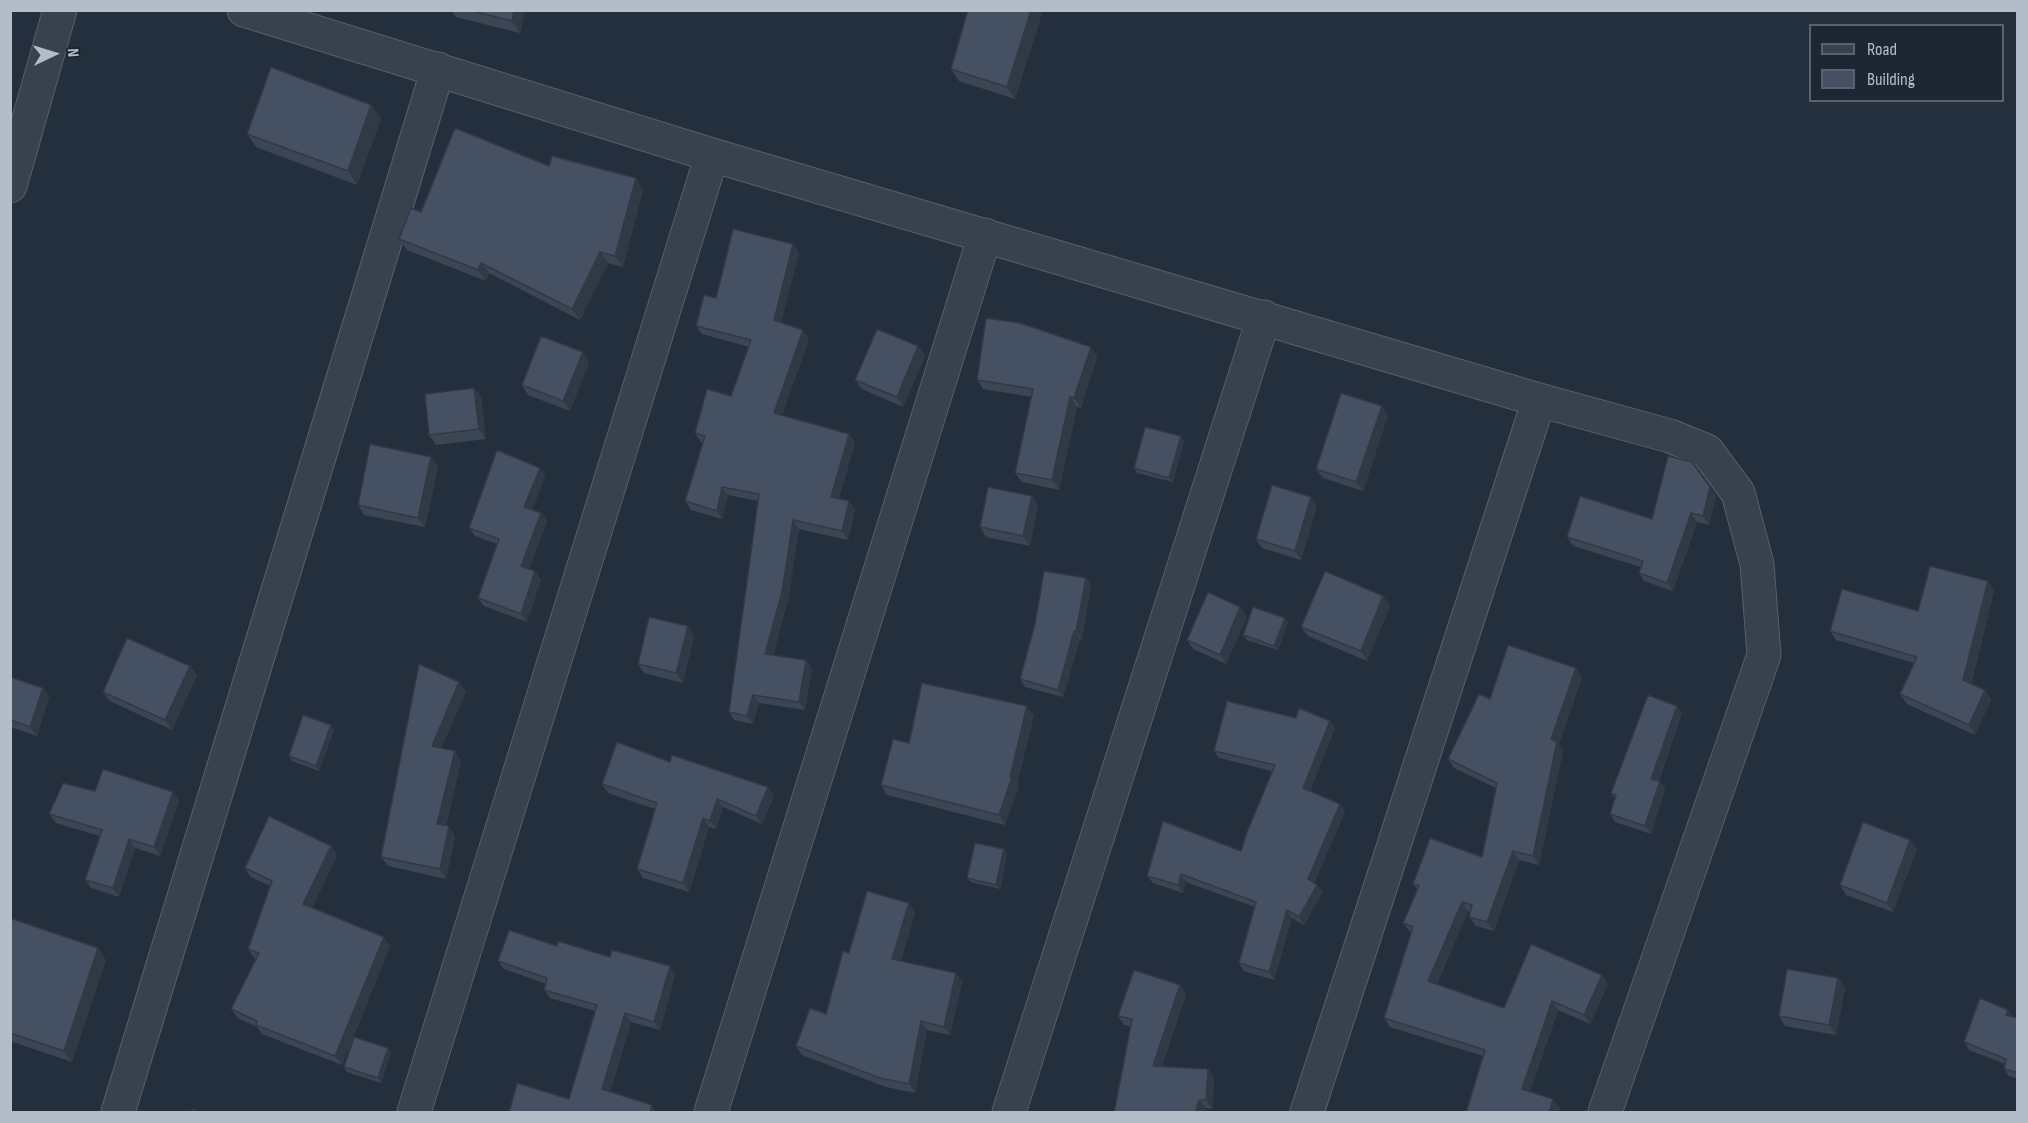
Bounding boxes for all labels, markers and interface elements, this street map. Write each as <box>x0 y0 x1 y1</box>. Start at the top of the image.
north arrow <box>24 24 84 84</box>
legend <box>1809 24 2004 102</box>
text: Road <box>1867 39 1897 60</box>
text: N <box>63 48 82 58</box>
text: Building <box>1867 69 1915 90</box>

